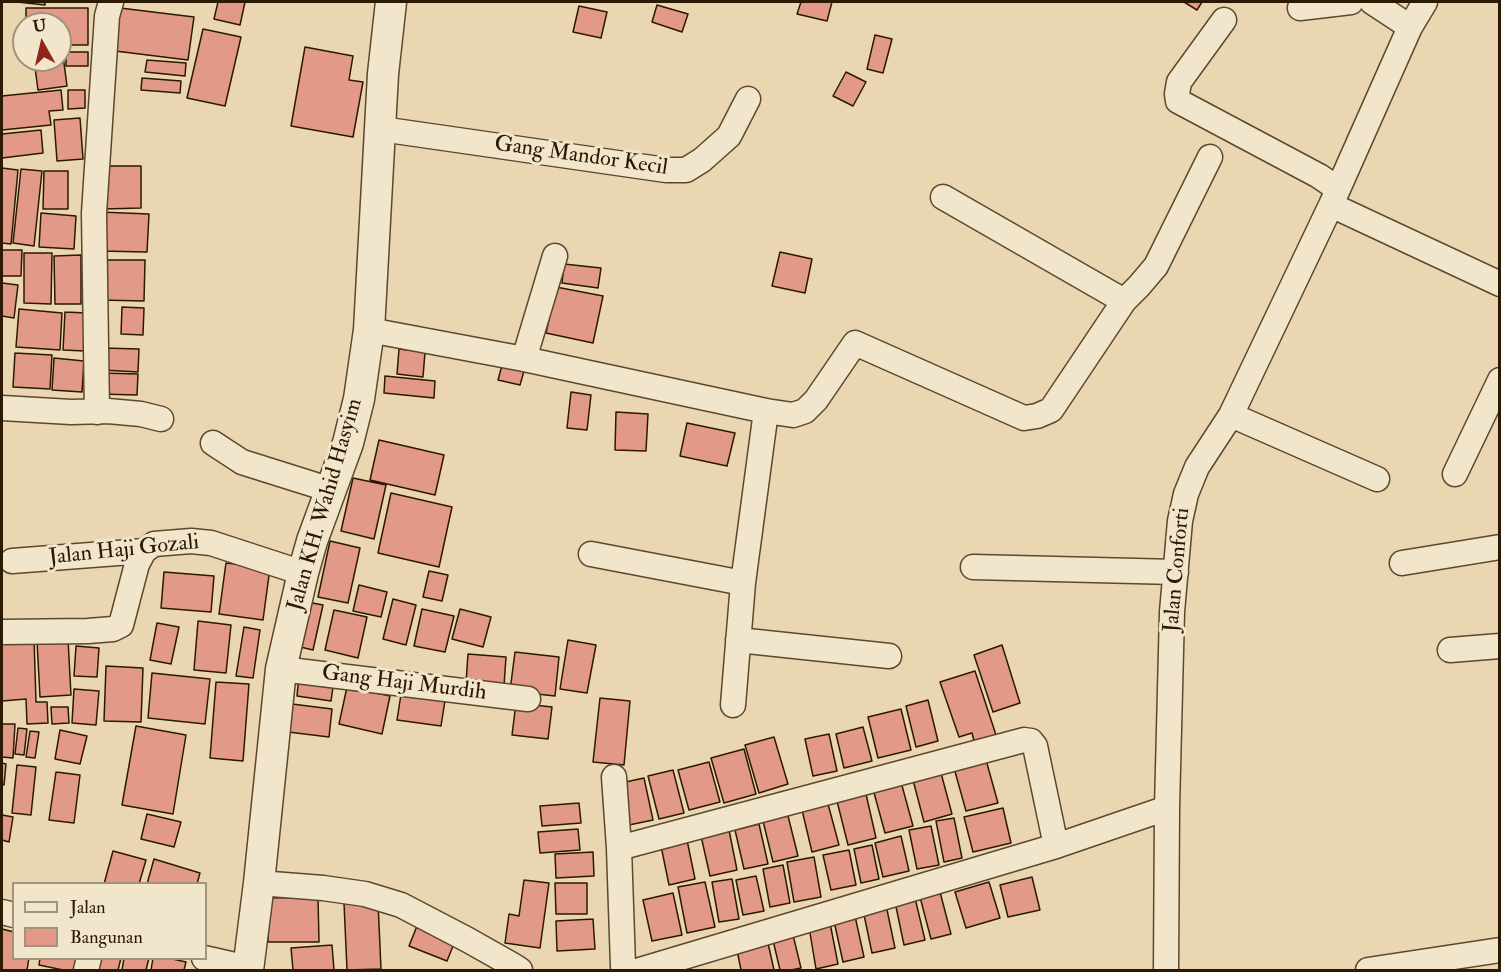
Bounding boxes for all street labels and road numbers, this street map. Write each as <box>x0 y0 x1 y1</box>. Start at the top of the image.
street label: Gang Mandor Kecil <box>493 132 669 182</box>
street label: Jalan KH. Wahid Hasyim <box>283 396 369 614</box>
street label: Jalan Conforti <box>1159 507 1197 633</box>
street label: Jalan Haji Gozali <box>48 530 200 572</box>
street label: Gang Haji Murdih <box>320 661 488 707</box>

